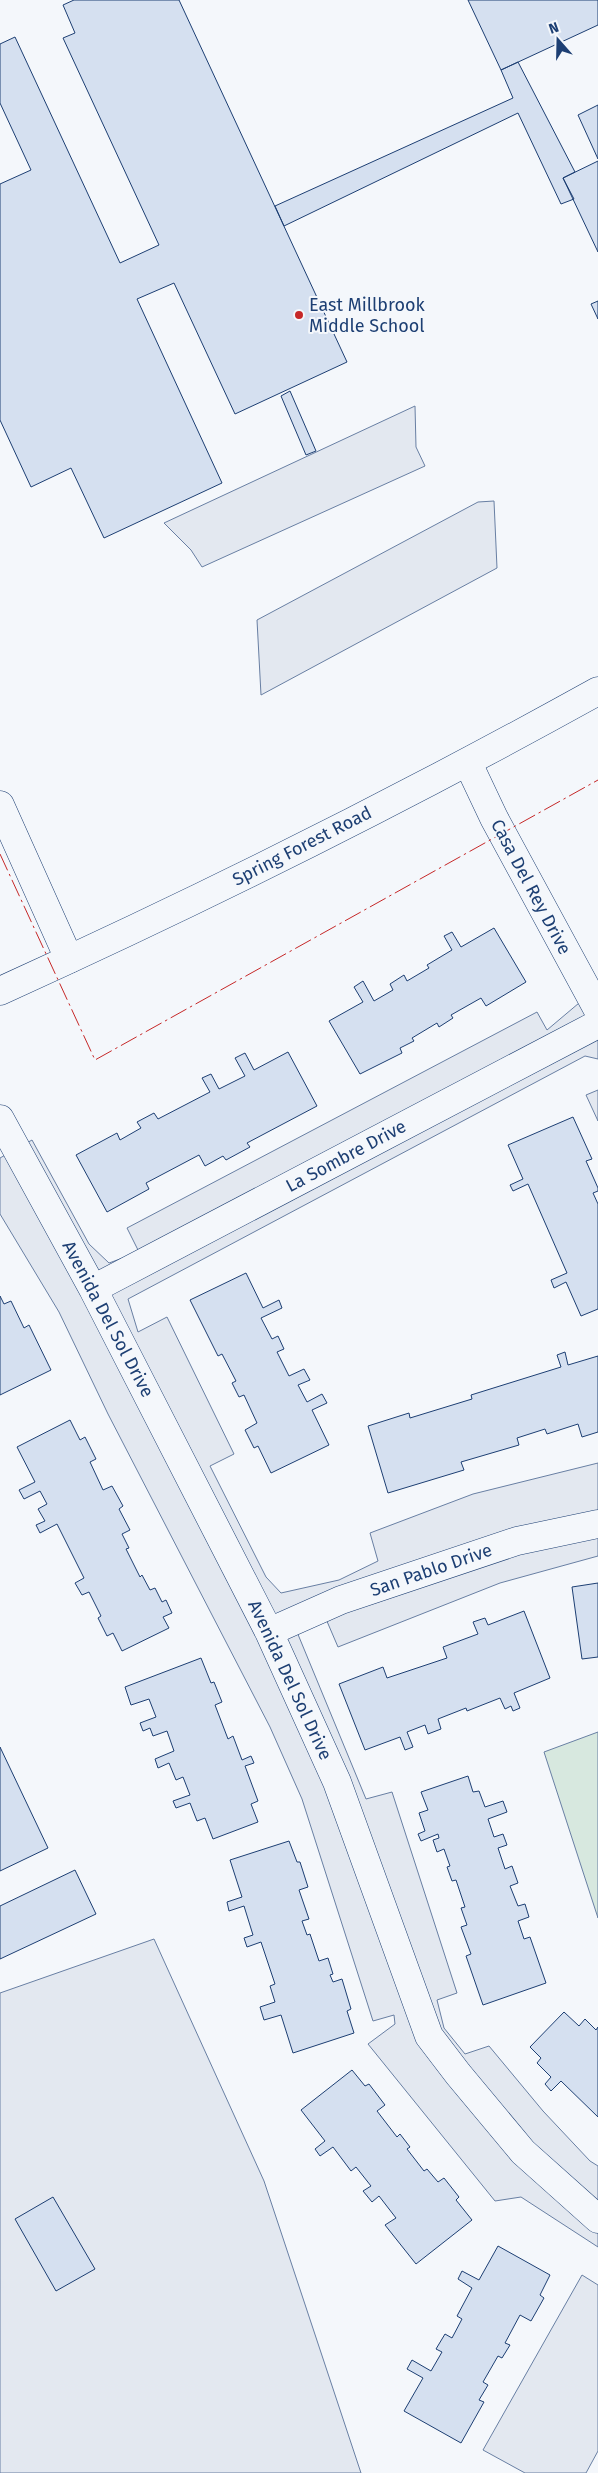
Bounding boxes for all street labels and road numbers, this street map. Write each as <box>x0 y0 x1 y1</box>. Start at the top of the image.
street label: Spring Forest Road <box>229 801 375 891</box>
street label: Casa Del Rey Drive <box>486 816 576 958</box>
street label: La Sombre Drive <box>282 1115 410 1197</box>
street label: Avenida Del Sol Drive <box>57 1237 159 1401</box>
street label: San Pablo Drive <box>367 1539 495 1601</box>
street label: Avenida Del Sol Drive <box>243 1597 337 1763</box>

